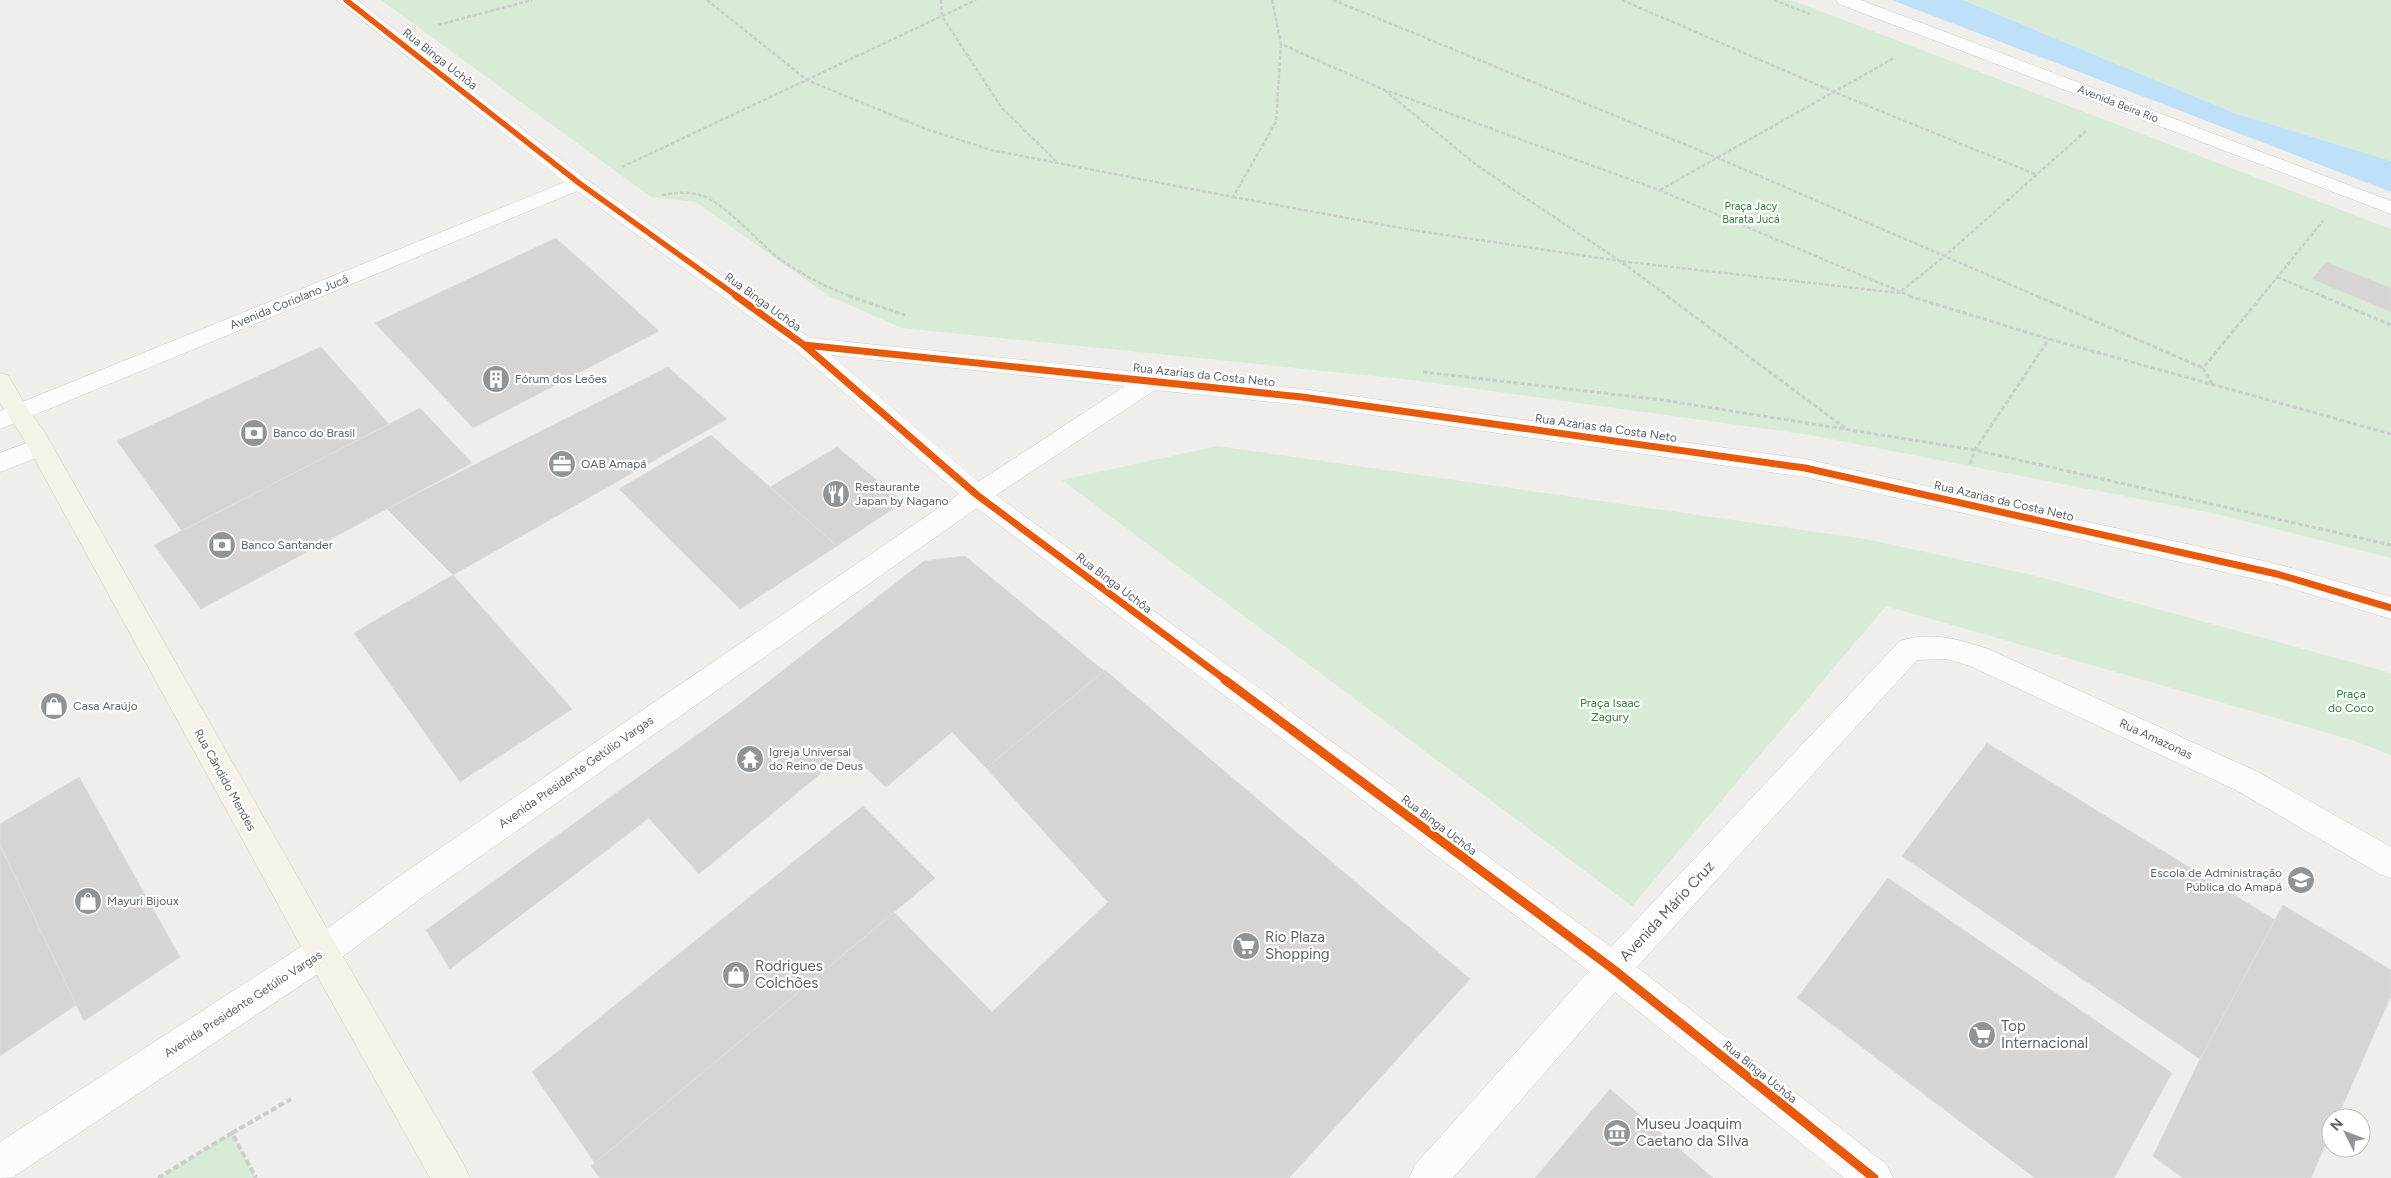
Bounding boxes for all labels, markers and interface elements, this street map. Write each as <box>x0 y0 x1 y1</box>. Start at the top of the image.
street label: Rua Binga Uchôa <box>400 25 480 93</box>
street label: Avenida Beira Rio <box>2076 83 2160 125</box>
park label: Praça Jacy Barata Jucá <box>1722 200 1780 226</box>
street label: Rua Binga Uchôa <box>722 270 804 334</box>
street label: Avenida Coriolano Jucá <box>228 272 350 332</box>
street label: Rua Azarias da Costa Neto <box>1132 361 1276 389</box>
building icon: Fórum dos Leões <box>481 364 511 394</box>
place label: Fórum dos Leões <box>515 372 607 386</box>
street label: Rua Azarias da Costa Neto <box>1534 411 1678 445</box>
bank icon: Banco do Brasil <box>239 418 269 448</box>
place label: Banco do Brasil <box>273 426 355 440</box>
office icon: OAB Amapá <box>547 449 577 479</box>
place label: OAB Amapá <box>581 457 646 471</box>
street label: Rua Azarias da Costa Neto <box>1933 478 2075 524</box>
restaurant icon: Restaurante Japan by Nagano <box>821 479 851 509</box>
place label: Restaurante Japan by Nagano <box>855 480 949 508</box>
bank icon: Banco Santander <box>207 530 237 560</box>
place label: Banco Santander <box>241 538 333 552</box>
street label: Rua Binga Uchôa <box>1073 550 1155 616</box>
park label: Praça do Coco <box>2328 687 2374 715</box>
shop icon: Casa Araújo <box>39 691 69 721</box>
park label: Praça Isaac Zagury <box>1580 696 1641 724</box>
place label: Casa Araújo <box>73 699 138 713</box>
street label: Avenida Presidente Getúlio Vargas <box>496 713 656 831</box>
street label: Rua Amazonas <box>2117 716 2195 762</box>
street label: Rua Cândido Mendes <box>191 727 259 834</box>
temple icon: Igreja Universal do Reino de Deus <box>735 744 765 774</box>
place label: Igreja Universal do Reino de Deus <box>769 745 863 773</box>
street label: Rua Binga Uchôa <box>1398 792 1480 858</box>
street label: Avenida Mário Cruz <box>1616 857 1718 965</box>
school or university icon: Escola de Administração Pública do Amapá <box>2286 865 2316 895</box>
place label: Escola de Administração Pública do Amapá <box>2150 866 2282 894</box>
shop icon: Mayuri Bijoux <box>73 886 103 916</box>
place label: Mayuri Bijoux <box>107 894 179 908</box>
place label: Rio Plaza Shopping <box>1265 928 1330 963</box>
supermarket icon: Rio Plaza Shopping <box>1231 931 1261 961</box>
street label: Avenida Presidente Getúlio Vargas <box>161 947 325 1060</box>
place label: Rodrigues Colchões <box>755 957 823 992</box>
shop icon: Rodrigues Colchões <box>721 960 751 990</box>
place label: Top Internacional <box>2001 1017 2088 1052</box>
supermarket icon: Top Internacional <box>1967 1020 1997 1050</box>
street label: Rua Binga Uchôa <box>1720 1038 1800 1106</box>
north arrow <box>2321 1108 2371 1158</box>
place label: Museu Joaquim Caetano da SIlva <box>1636 1115 1749 1150</box>
text: N <box>2327 1115 2347 1134</box>
museum icon: Museu Joaquim Caetano da SIlva <box>1602 1118 1632 1148</box>

